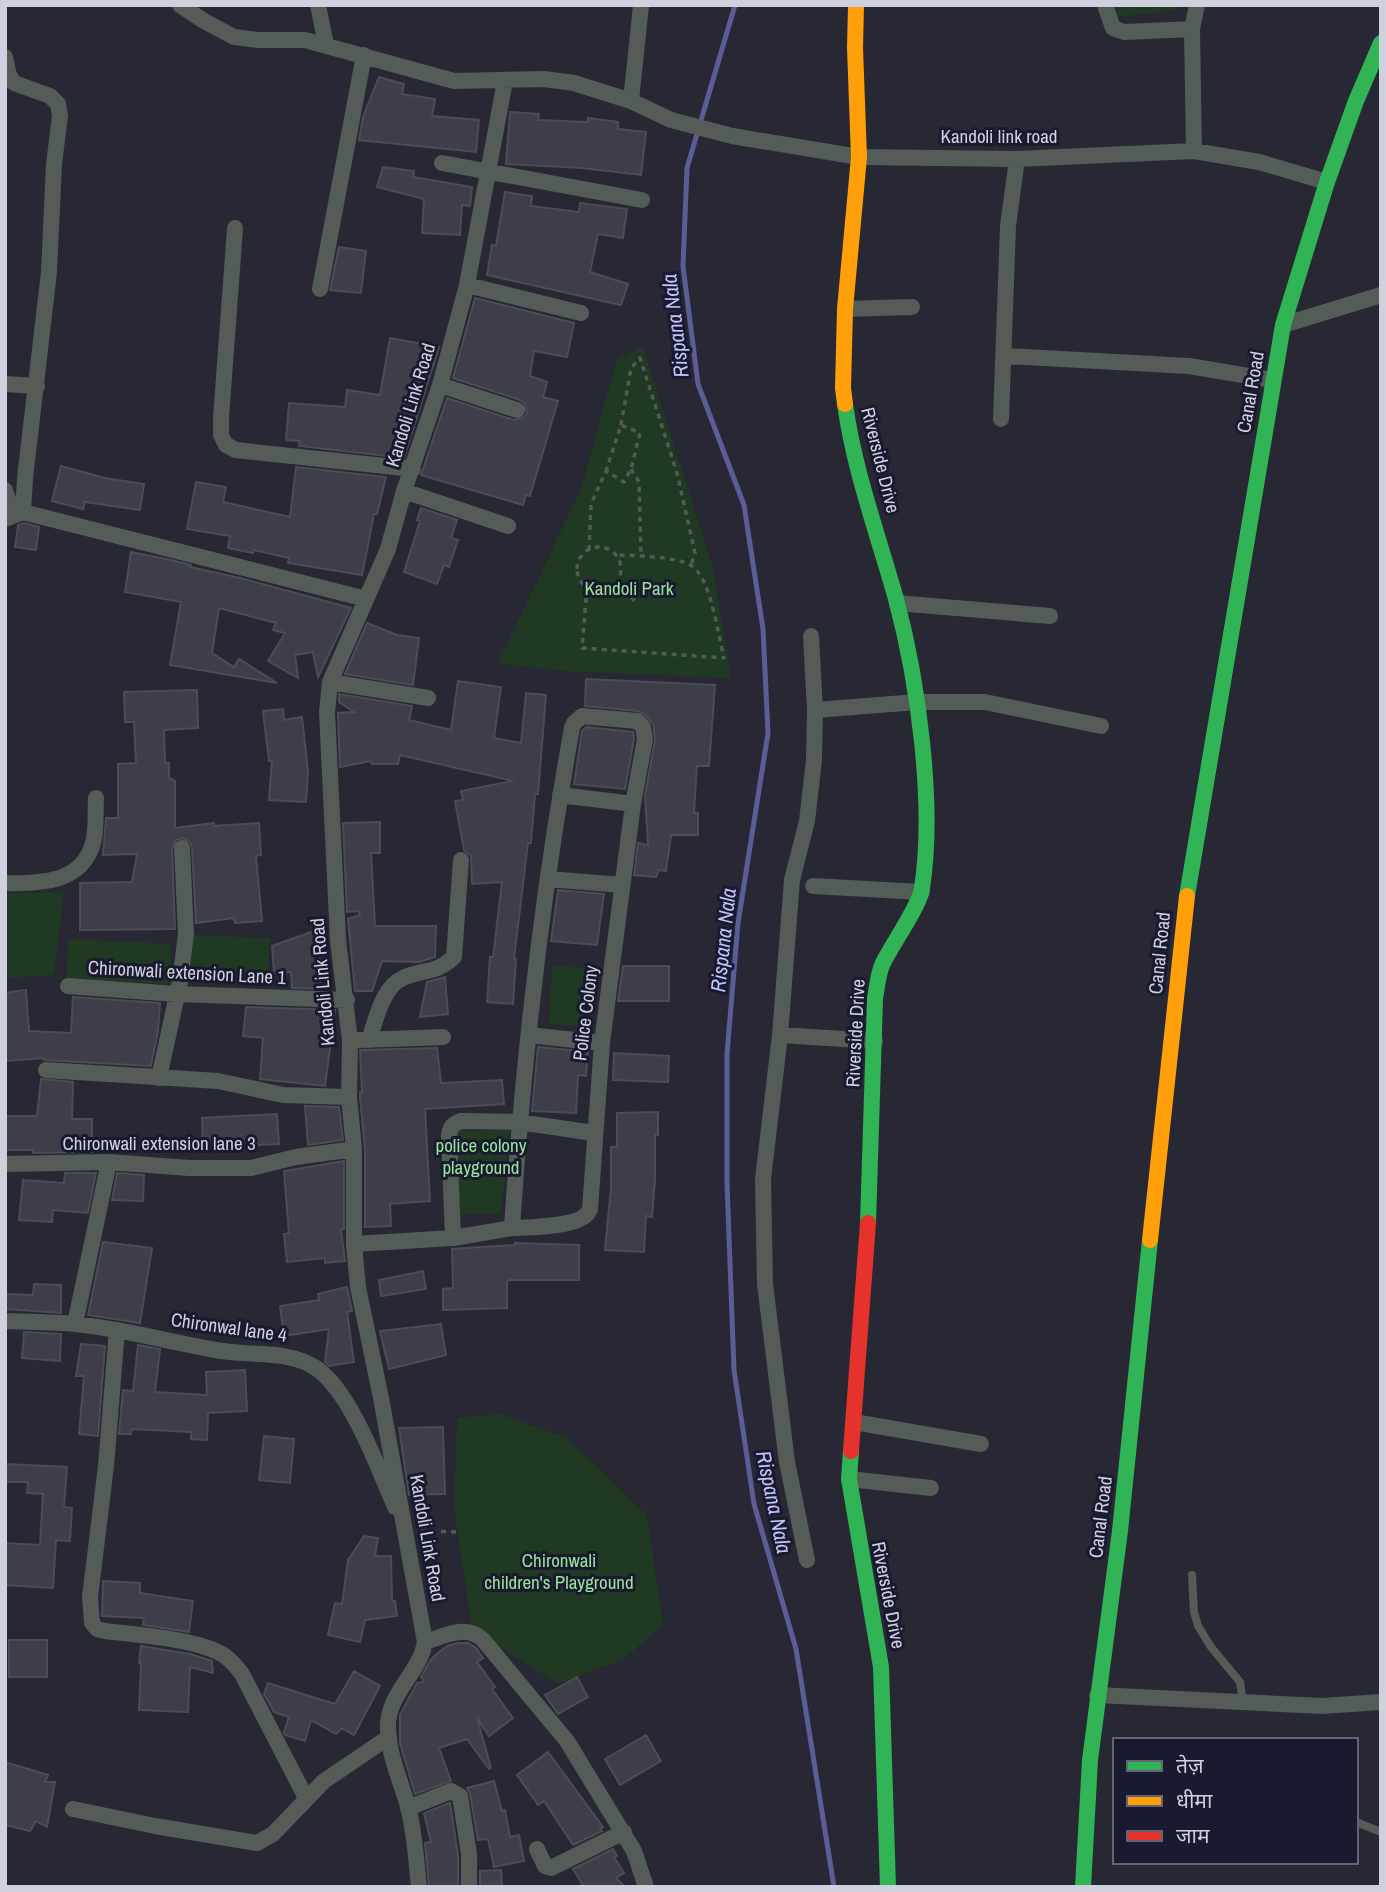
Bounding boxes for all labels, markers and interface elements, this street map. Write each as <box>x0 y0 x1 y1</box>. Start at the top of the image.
street label: Kandoli link road <box>941 123 1057 149</box>
water label: Rispana Nala <box>654 272 696 380</box>
street label: Kandoli Link Road <box>379 340 441 470</box>
street label: Canal Road <box>1230 349 1270 435</box>
street label: Riverside Drive <box>855 404 907 516</box>
park label: Kandoli Park <box>584 575 674 601</box>
water label: Rispana Nala <box>703 887 743 993</box>
street label: Canal Road <box>1142 911 1176 995</box>
street label: Kandoli Link Road <box>303 917 341 1047</box>
street label: Chironwali extension Lane 1 <box>87 954 287 990</box>
street label: Police Colony <box>566 964 604 1062</box>
street label: Riverside Drive <box>839 978 871 1088</box>
street label: Chironwali extension lane 3 <box>62 1130 256 1156</box>
park label: police colony playground <box>436 1132 527 1180</box>
street label: Chironwal lane 4 <box>169 1306 289 1348</box>
water label: Rispana Nala <box>749 1448 799 1556</box>
street label: Kandoli Link Road <box>404 1473 452 1603</box>
street label: Canal Road <box>1082 1475 1118 1559</box>
street label: Riverside Drive <box>866 1539 912 1651</box>
park label: Chironwali children's Playground <box>484 1547 634 1595</box>
legend <box>1113 1738 1358 1864</box>
text: तेज़ <box>1176 1751 1204 1780</box>
text: धीमा <box>1176 1786 1213 1815</box>
text: जाम <box>1176 1821 1210 1850</box>

